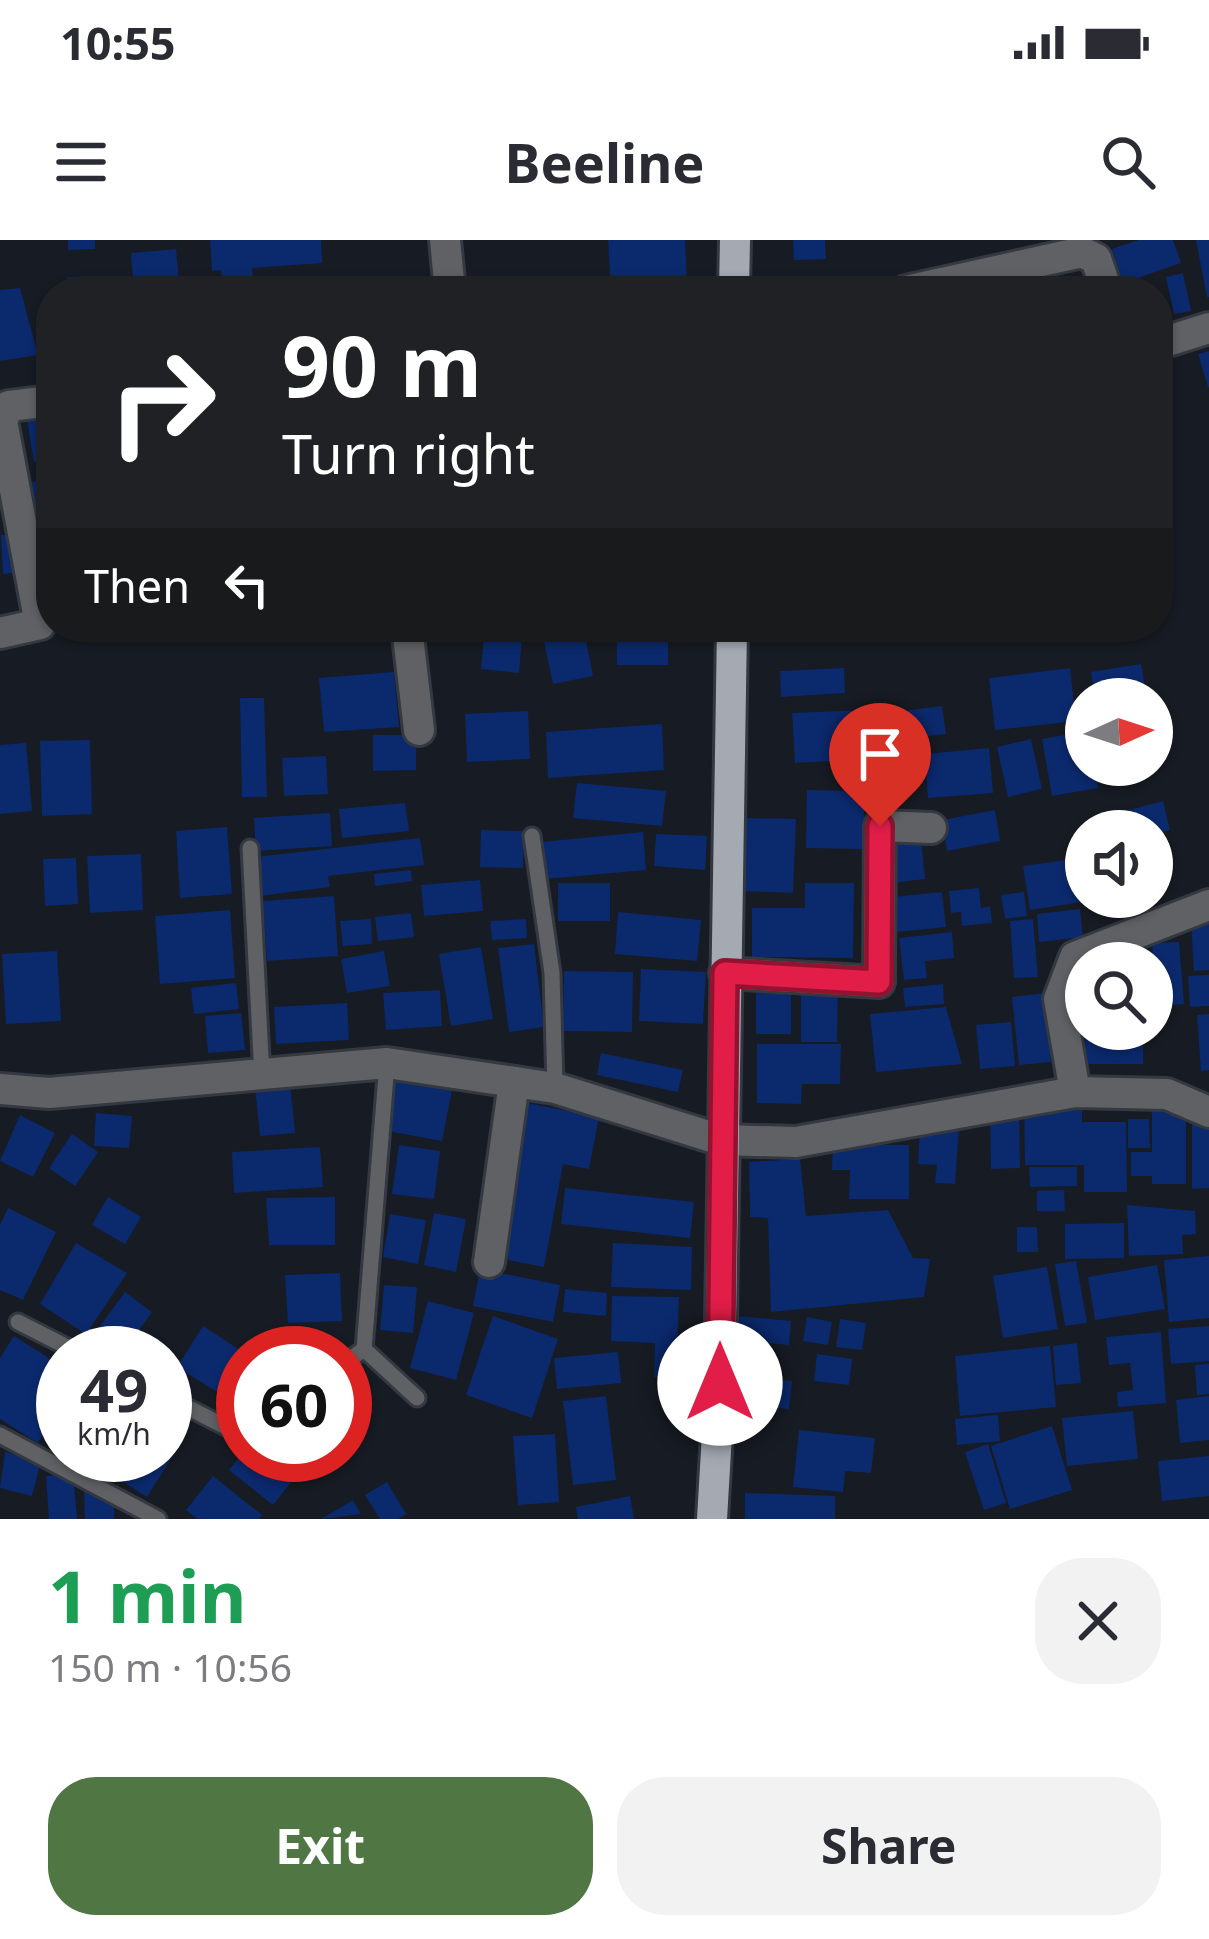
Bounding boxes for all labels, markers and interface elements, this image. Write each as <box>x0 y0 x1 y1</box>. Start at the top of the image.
text: 10:55 <box>60 12 176 73</box>
text: Beeline <box>505 125 704 199</box>
icon: menu <box>48 129 114 195</box>
icon: search <box>1095 129 1161 195</box>
text: 90 m <box>282 307 482 422</box>
icon: right <box>84 324 240 480</box>
text: Turn right <box>282 416 535 490</box>
icon: left <box>214 552 280 618</box>
text: Then <box>84 555 190 616</box>
north arrow <box>1065 678 1173 786</box>
map controls <box>1065 678 1173 1050</box>
pin <box>829 703 931 826</box>
icon: arrive <box>847 721 913 787</box>
button: sound <box>1065 810 1173 918</box>
button: search <box>1065 942 1173 1050</box>
position arrow <box>657 1320 783 1446</box>
speed limit sign: 60 <box>216 1326 372 1482</box>
text: 49 <box>80 1348 148 1430</box>
text: km/h <box>77 1413 151 1454</box>
text: 1 min <box>48 1546 246 1644</box>
button: close <box>1035 1558 1161 1684</box>
text: 150 m · 10:56 <box>48 1640 292 1693</box>
button: Exit <box>48 1777 593 1915</box>
button: Share <box>617 1777 1161 1915</box>

